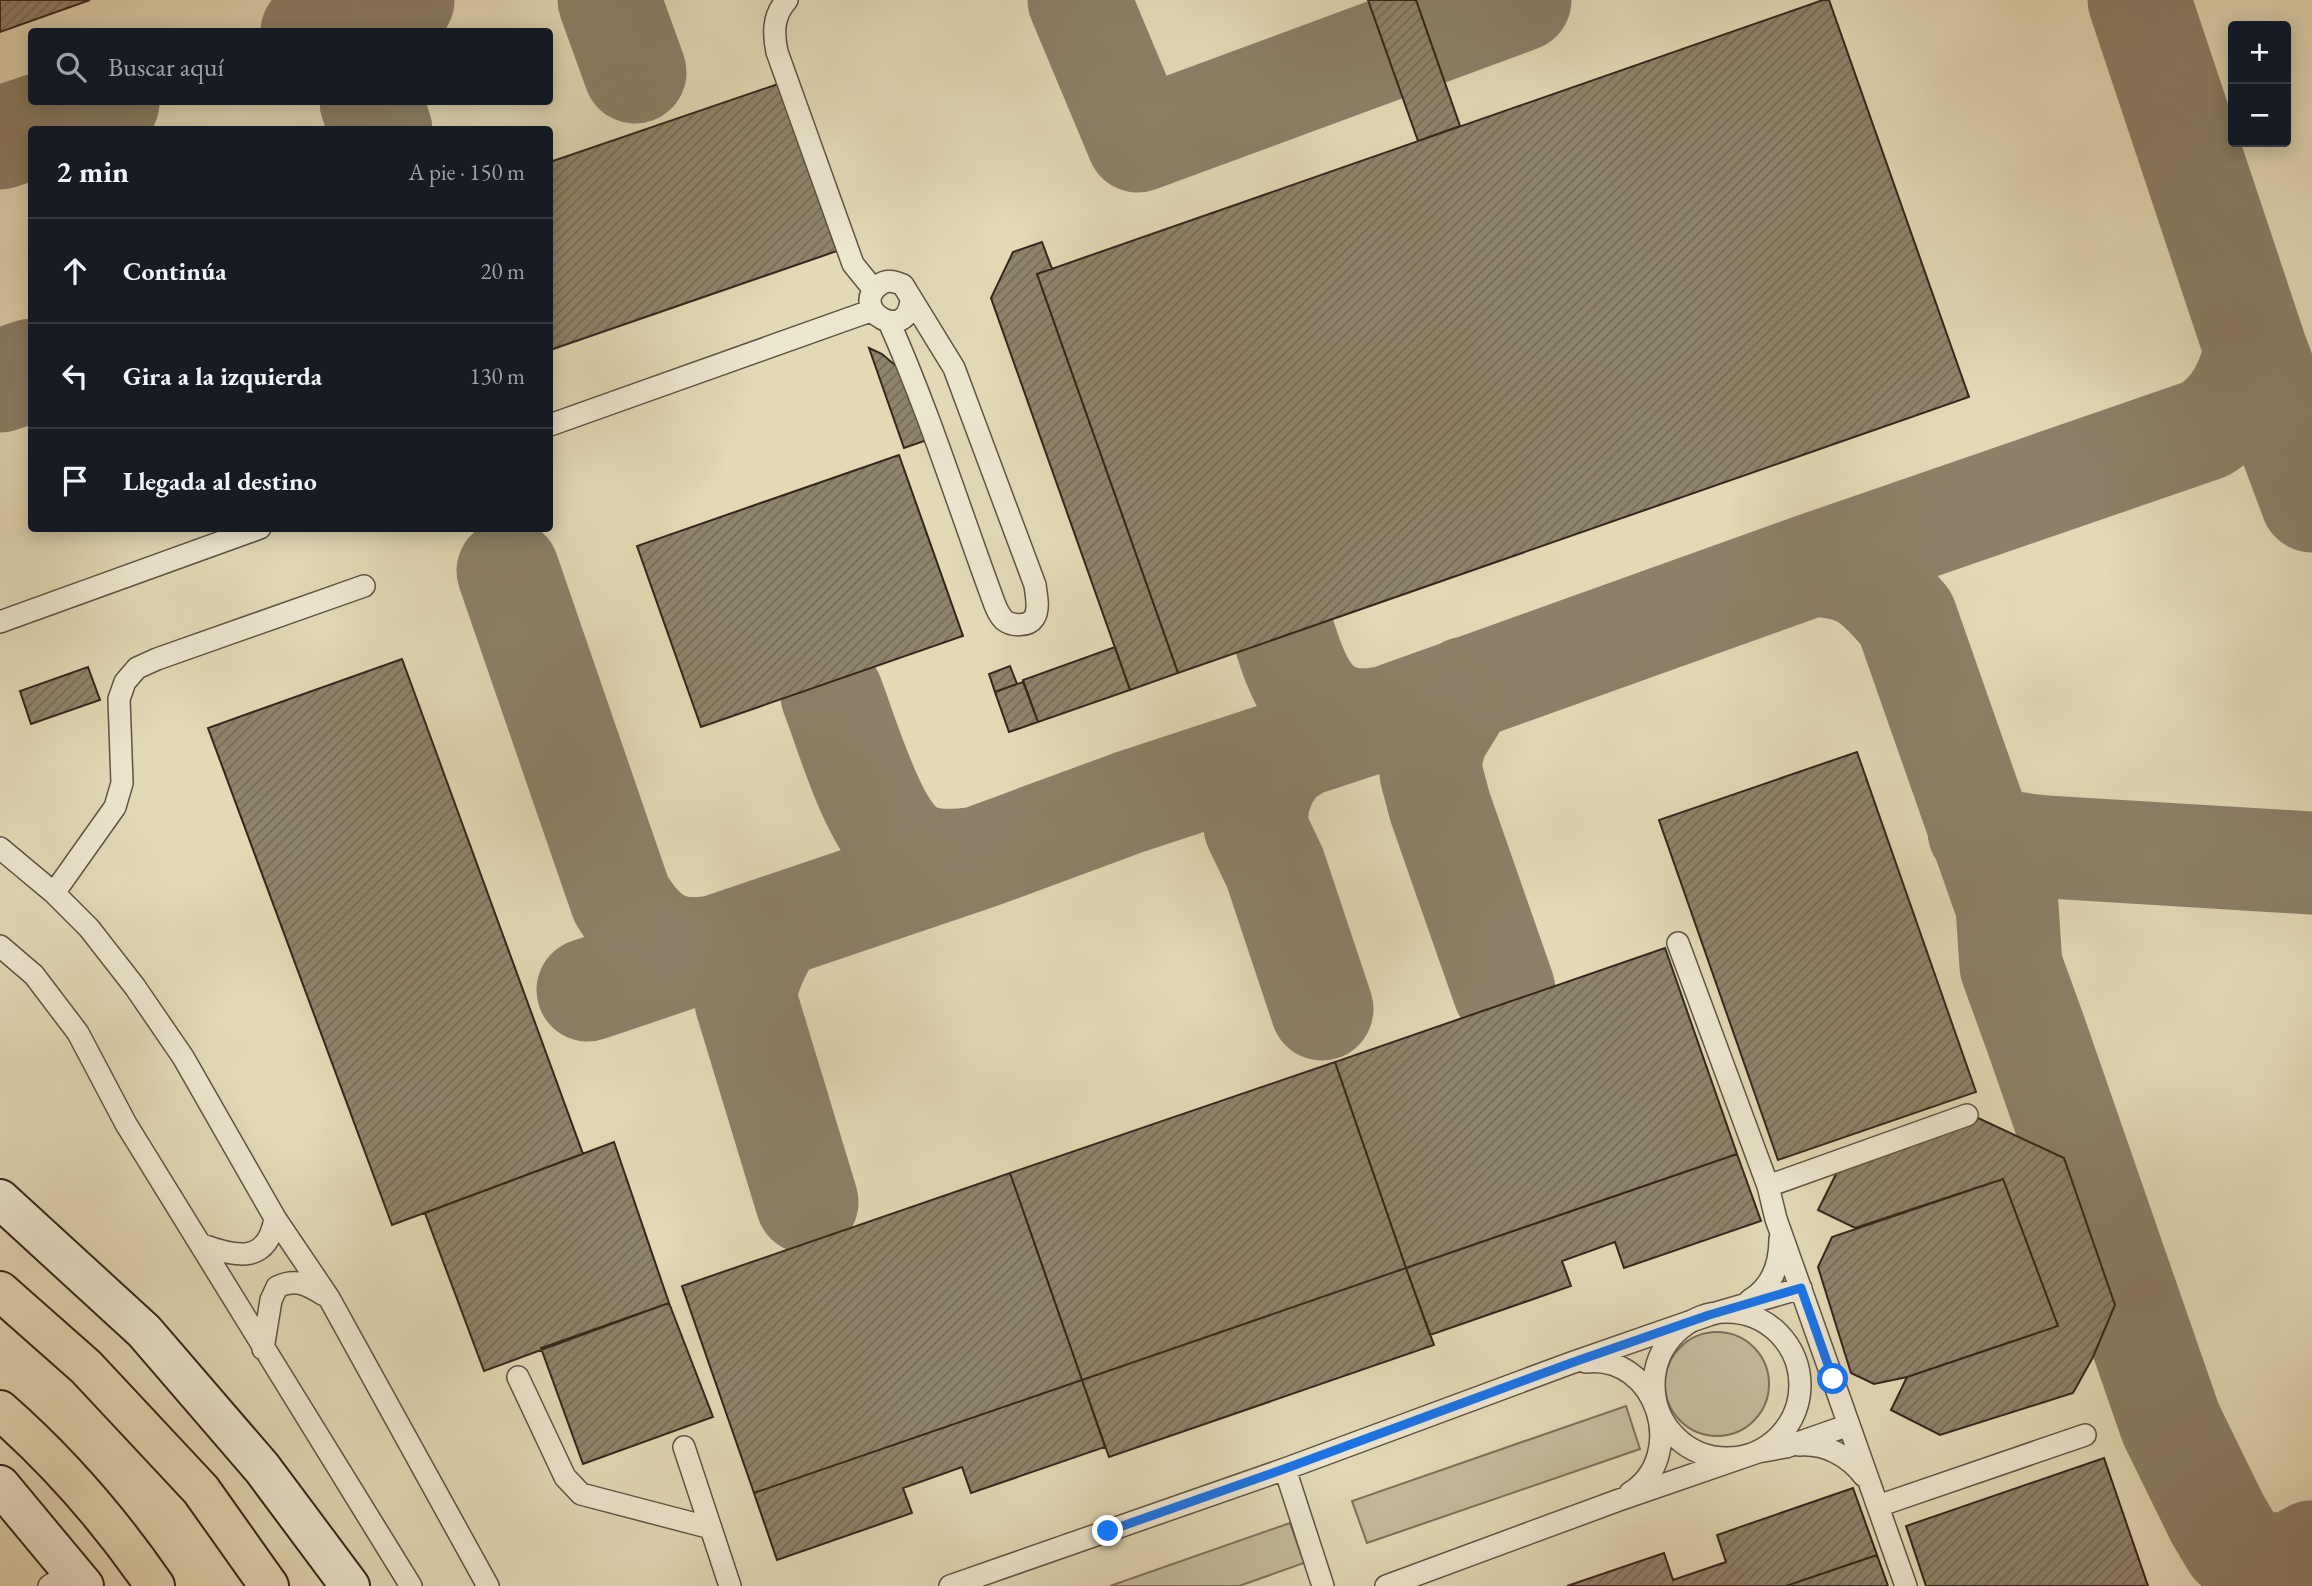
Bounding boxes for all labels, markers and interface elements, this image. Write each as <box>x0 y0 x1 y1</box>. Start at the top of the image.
map controls <box>2228 21 2291 147</box>
button: + <box>2228 21 2291 84</box>
search box <box>28 28 553 105</box>
icon: search <box>52 48 90 86</box>
text: Buscar aquí <box>108 50 224 84</box>
button: − <box>2228 84 2291 147</box>
text: 2 min <box>56 152 129 191</box>
text: A pie · 150 m <box>409 157 525 187</box>
icon: ahead <box>56 252 94 290</box>
text: Continúa <box>123 254 227 288</box>
text: 20 m <box>480 256 525 286</box>
icon: left <box>56 357 94 395</box>
text: Gira a la izquierda <box>123 359 322 393</box>
text: 130 m <box>469 361 525 391</box>
icon: arrive <box>56 462 94 500</box>
text: Llegada al destino <box>123 464 317 498</box>
route start <box>1817 1363 1848 1394</box>
route end <box>1092 1515 1123 1546</box>

